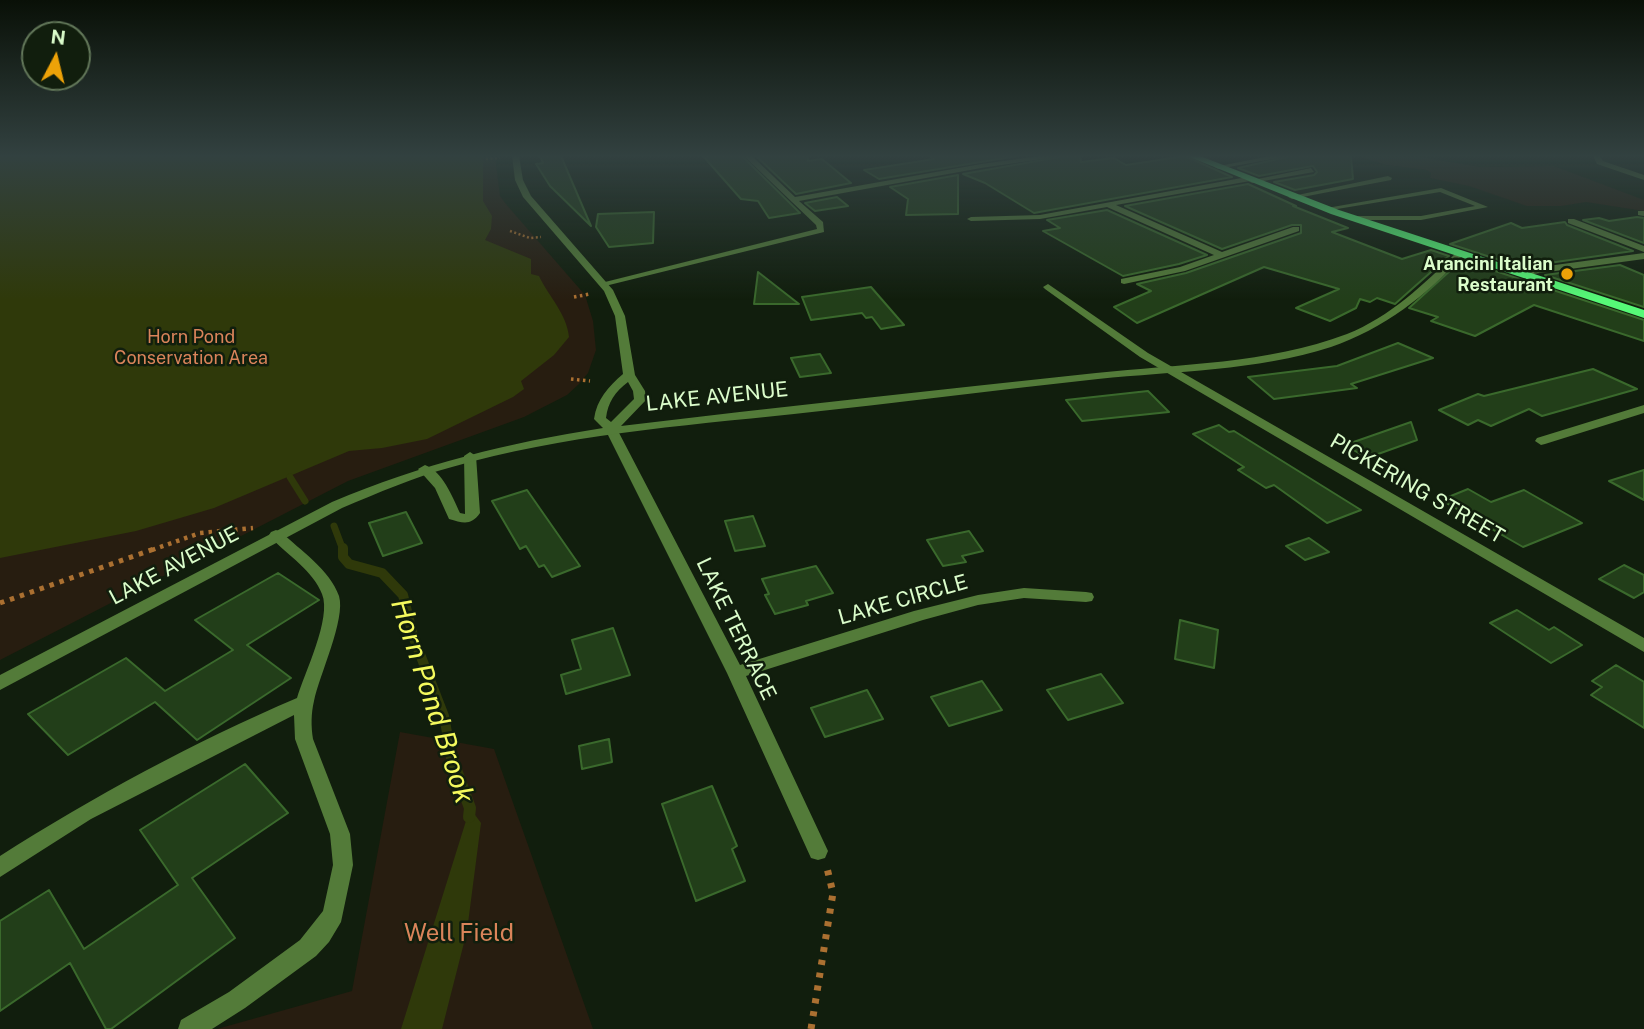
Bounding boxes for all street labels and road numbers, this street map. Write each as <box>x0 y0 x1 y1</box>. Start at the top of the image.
street label: LAKE AVENUE <box>645 377 789 417</box>
street label: PICKERING STREET <box>1325 429 1509 549</box>
street label: LAKE AVENUE <box>105 521 243 611</box>
street label: LAKE TERRACE <box>691 554 781 704</box>
street label: LAKE CIRCLE <box>835 569 971 631</box>

